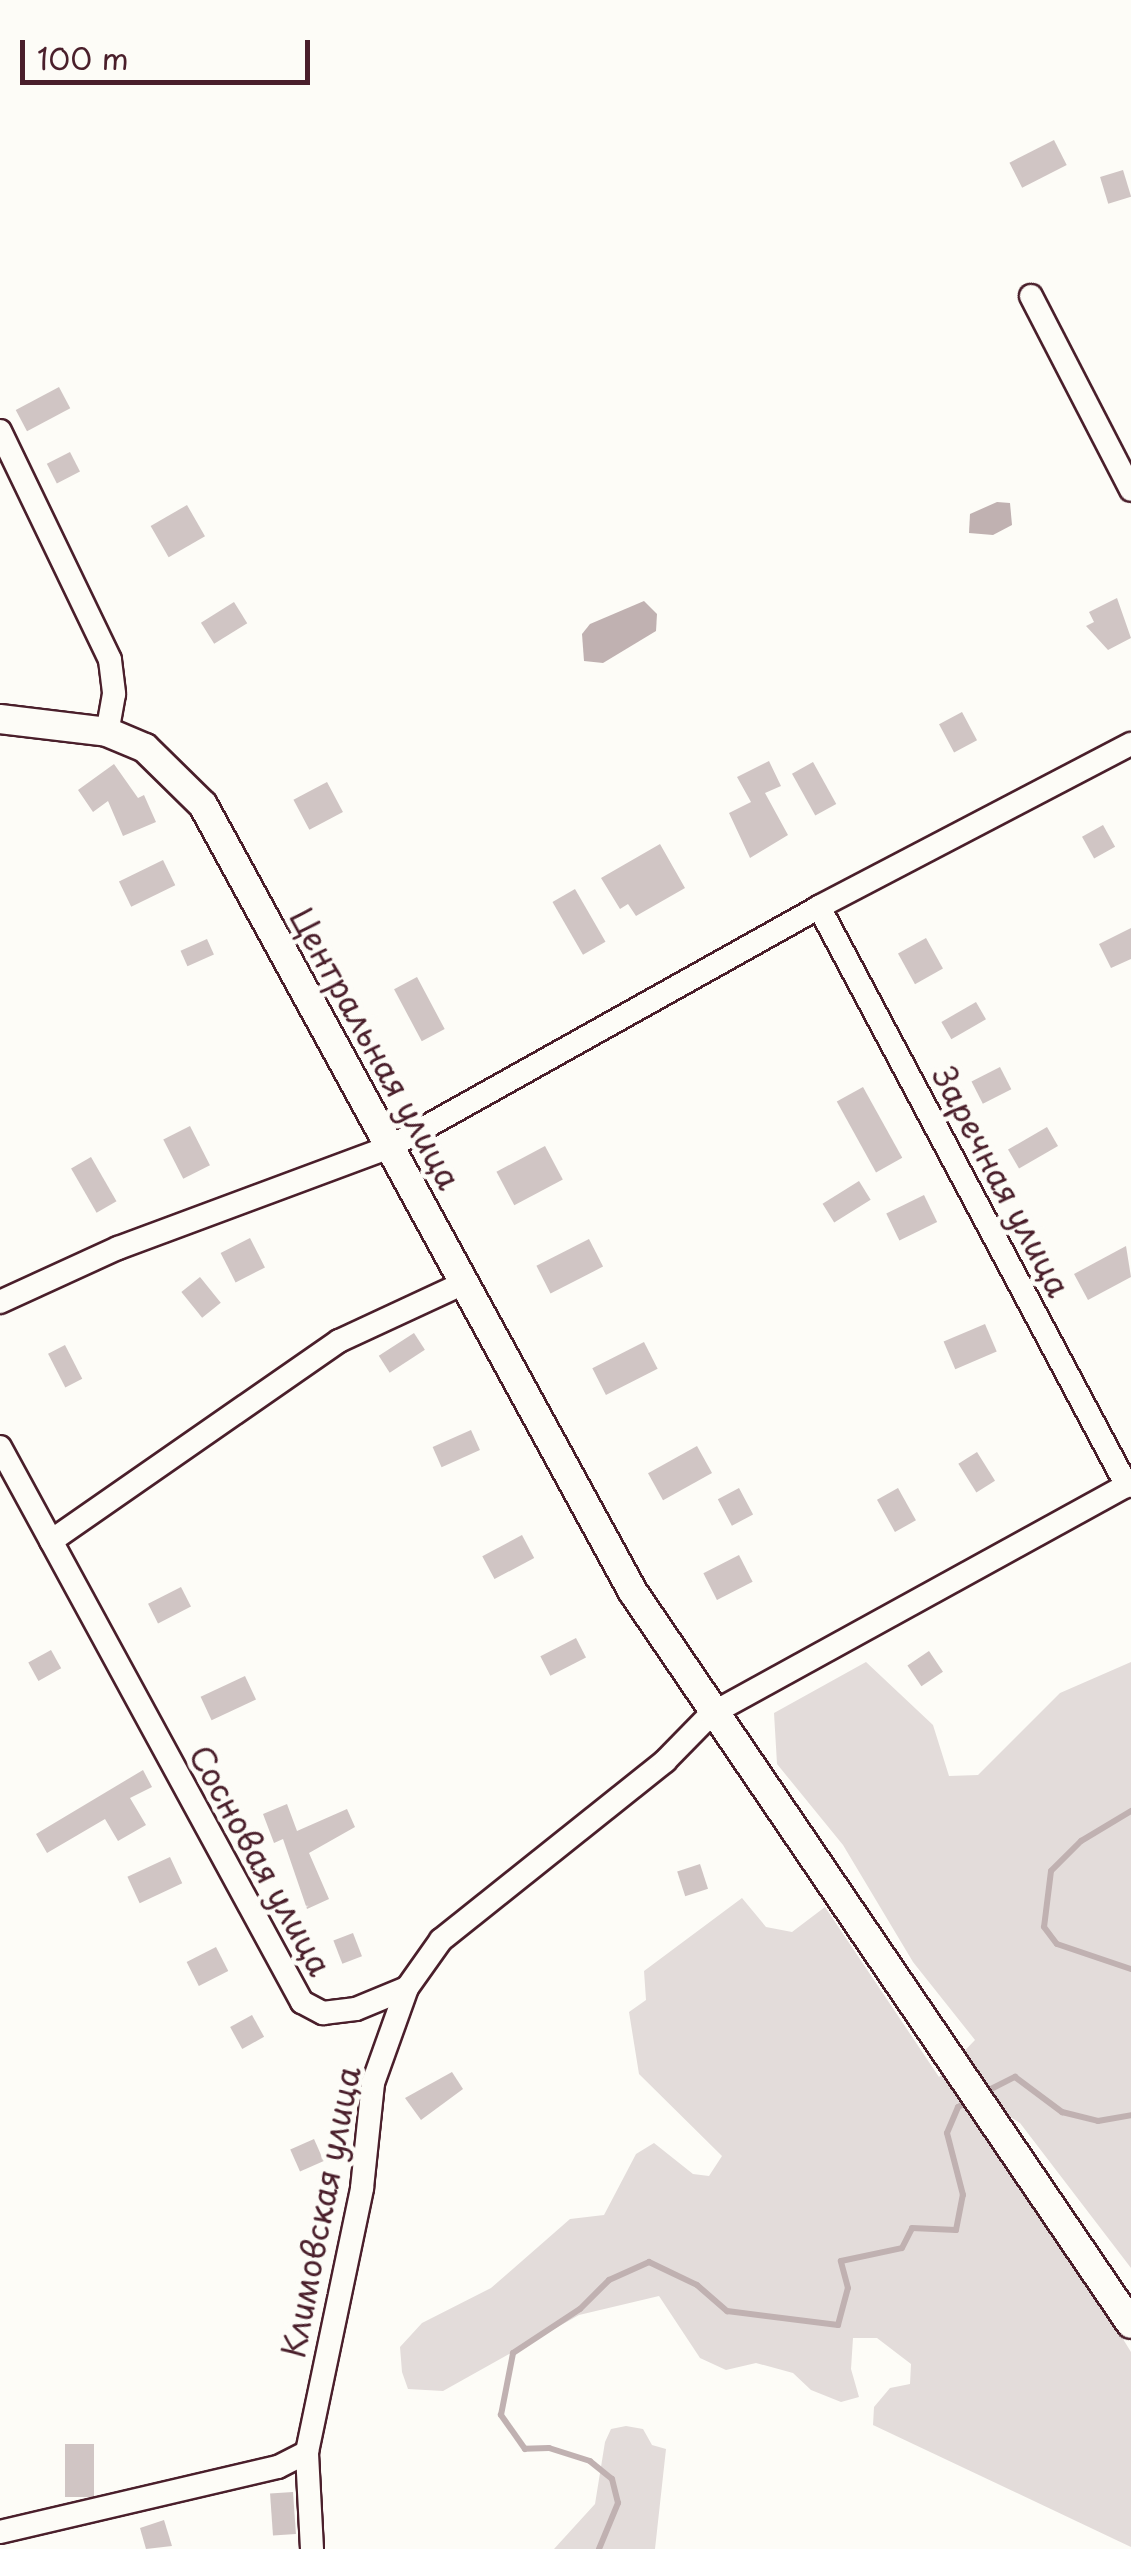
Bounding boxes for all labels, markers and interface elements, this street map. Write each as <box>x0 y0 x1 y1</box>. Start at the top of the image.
scale bar <box>25 20 315 82</box>
text: 100 m <box>37 35 129 80</box>
street label: Центральная улица <box>283 901 469 1195</box>
street label: Заречная улица <box>925 1059 1079 1303</box>
street label: Сосновая улица <box>182 1738 340 1982</box>
street label: Климовская улица <box>273 2062 367 2362</box>

